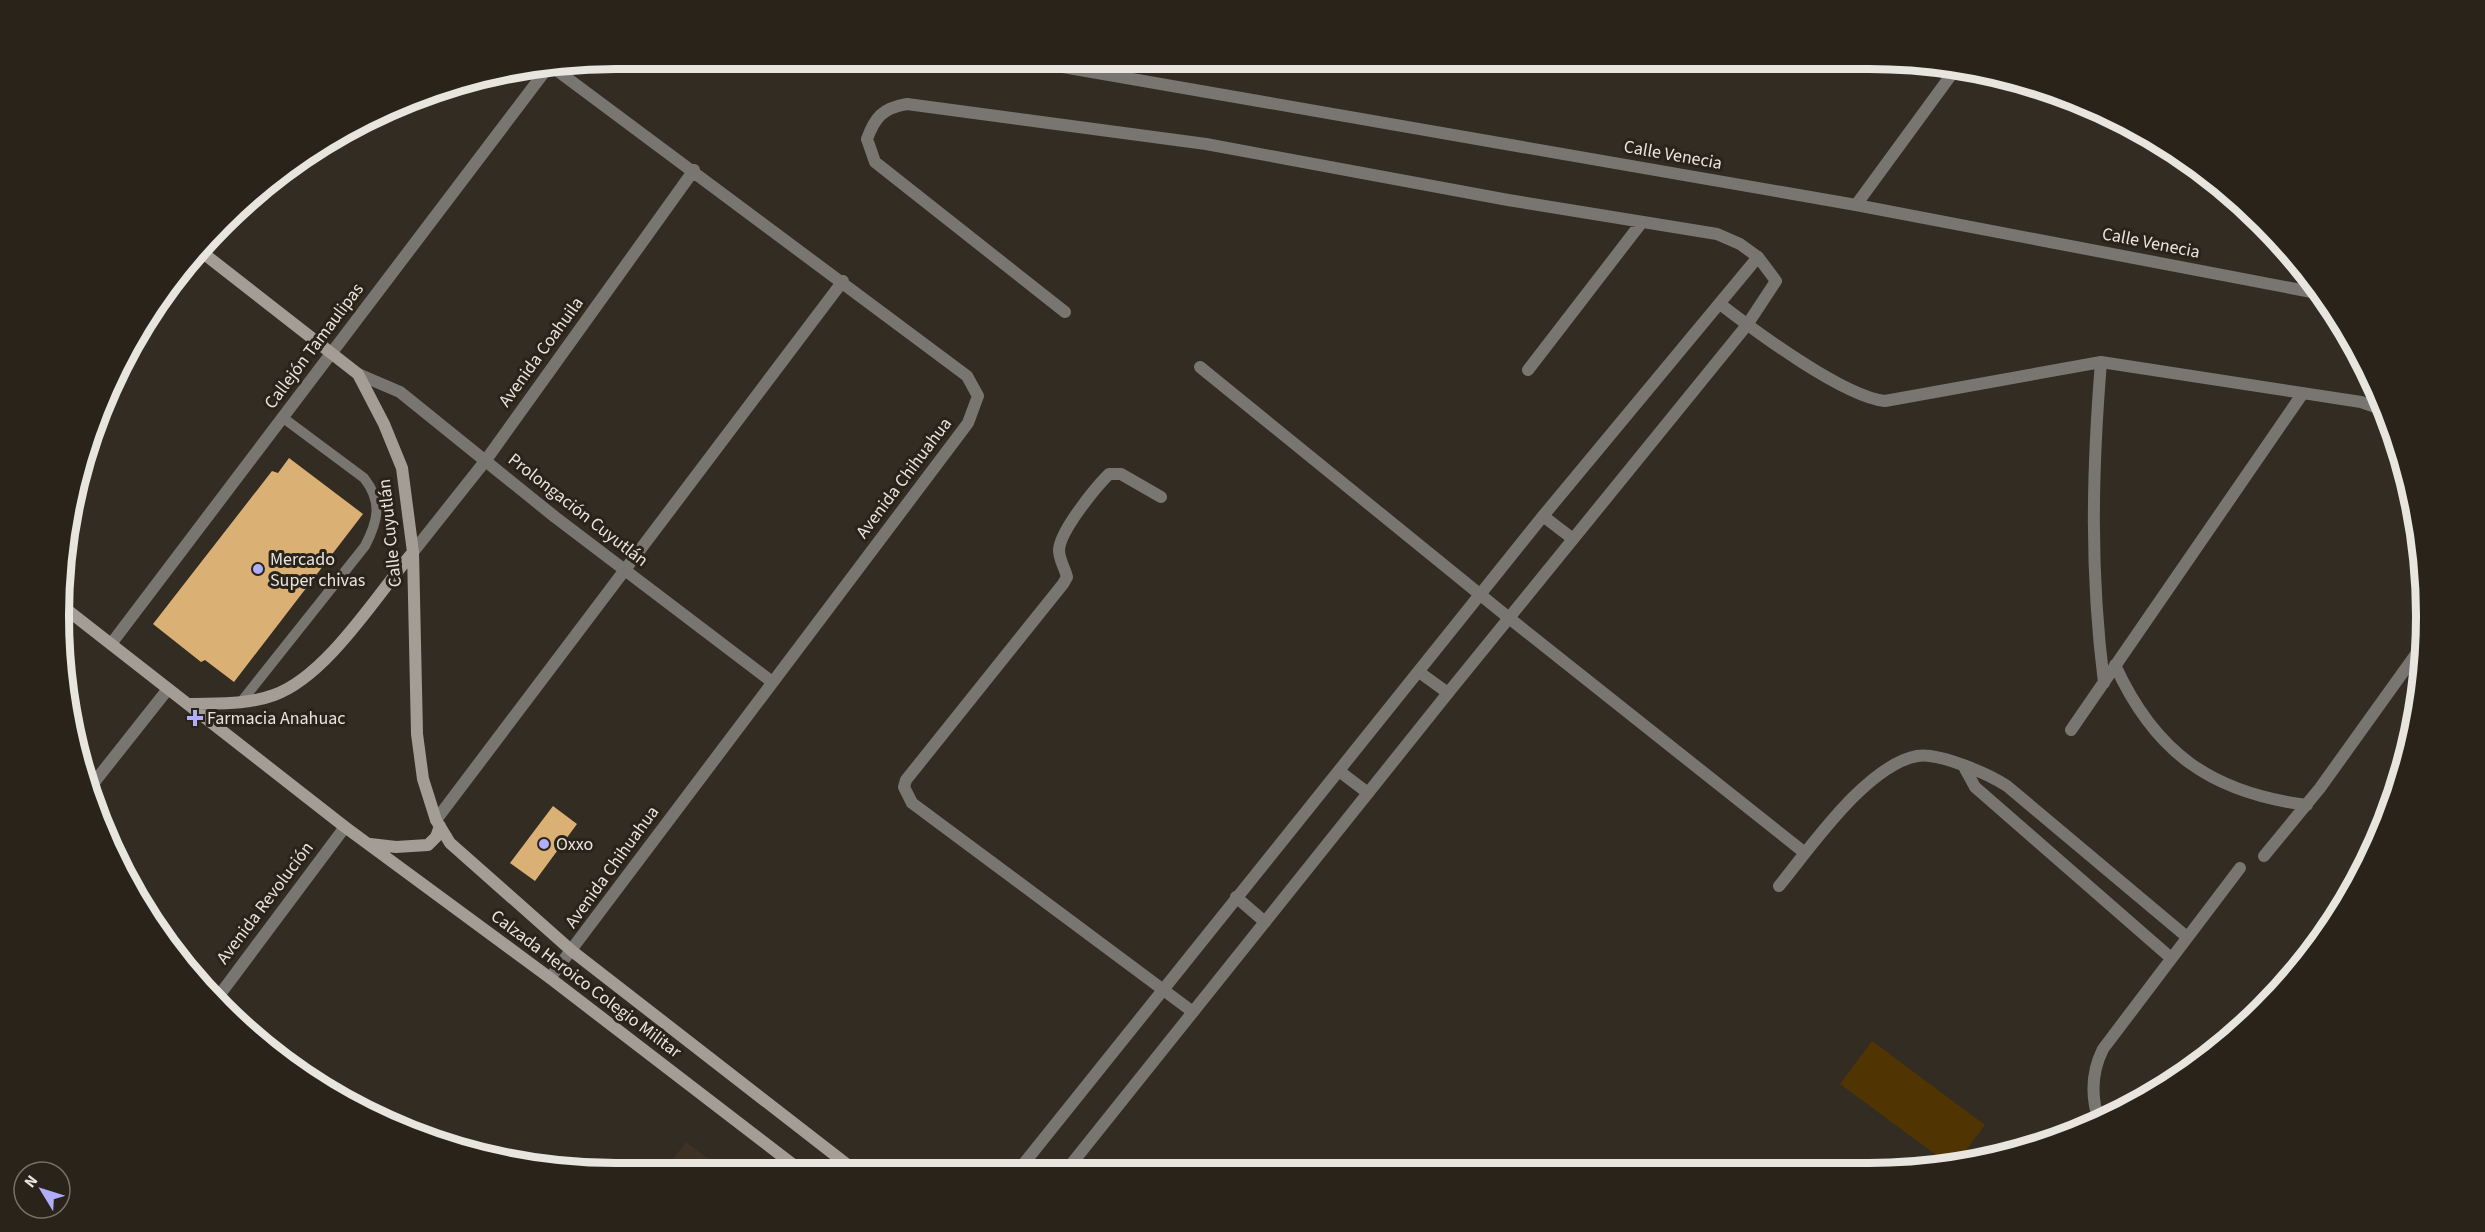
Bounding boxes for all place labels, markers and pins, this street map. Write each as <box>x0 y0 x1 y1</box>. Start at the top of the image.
place label: Mercado Super chivas <box>270 547 365 593</box>
marker: Mercado Super chivas <box>251 562 265 576</box>
place label: Farmacia Anahuac <box>207 706 345 731</box>
marker: Farmacia Anahuac <box>188 711 202 725</box>
place label: Oxxo <box>556 832 593 857</box>
marker: Oxxo <box>537 837 551 851</box>

